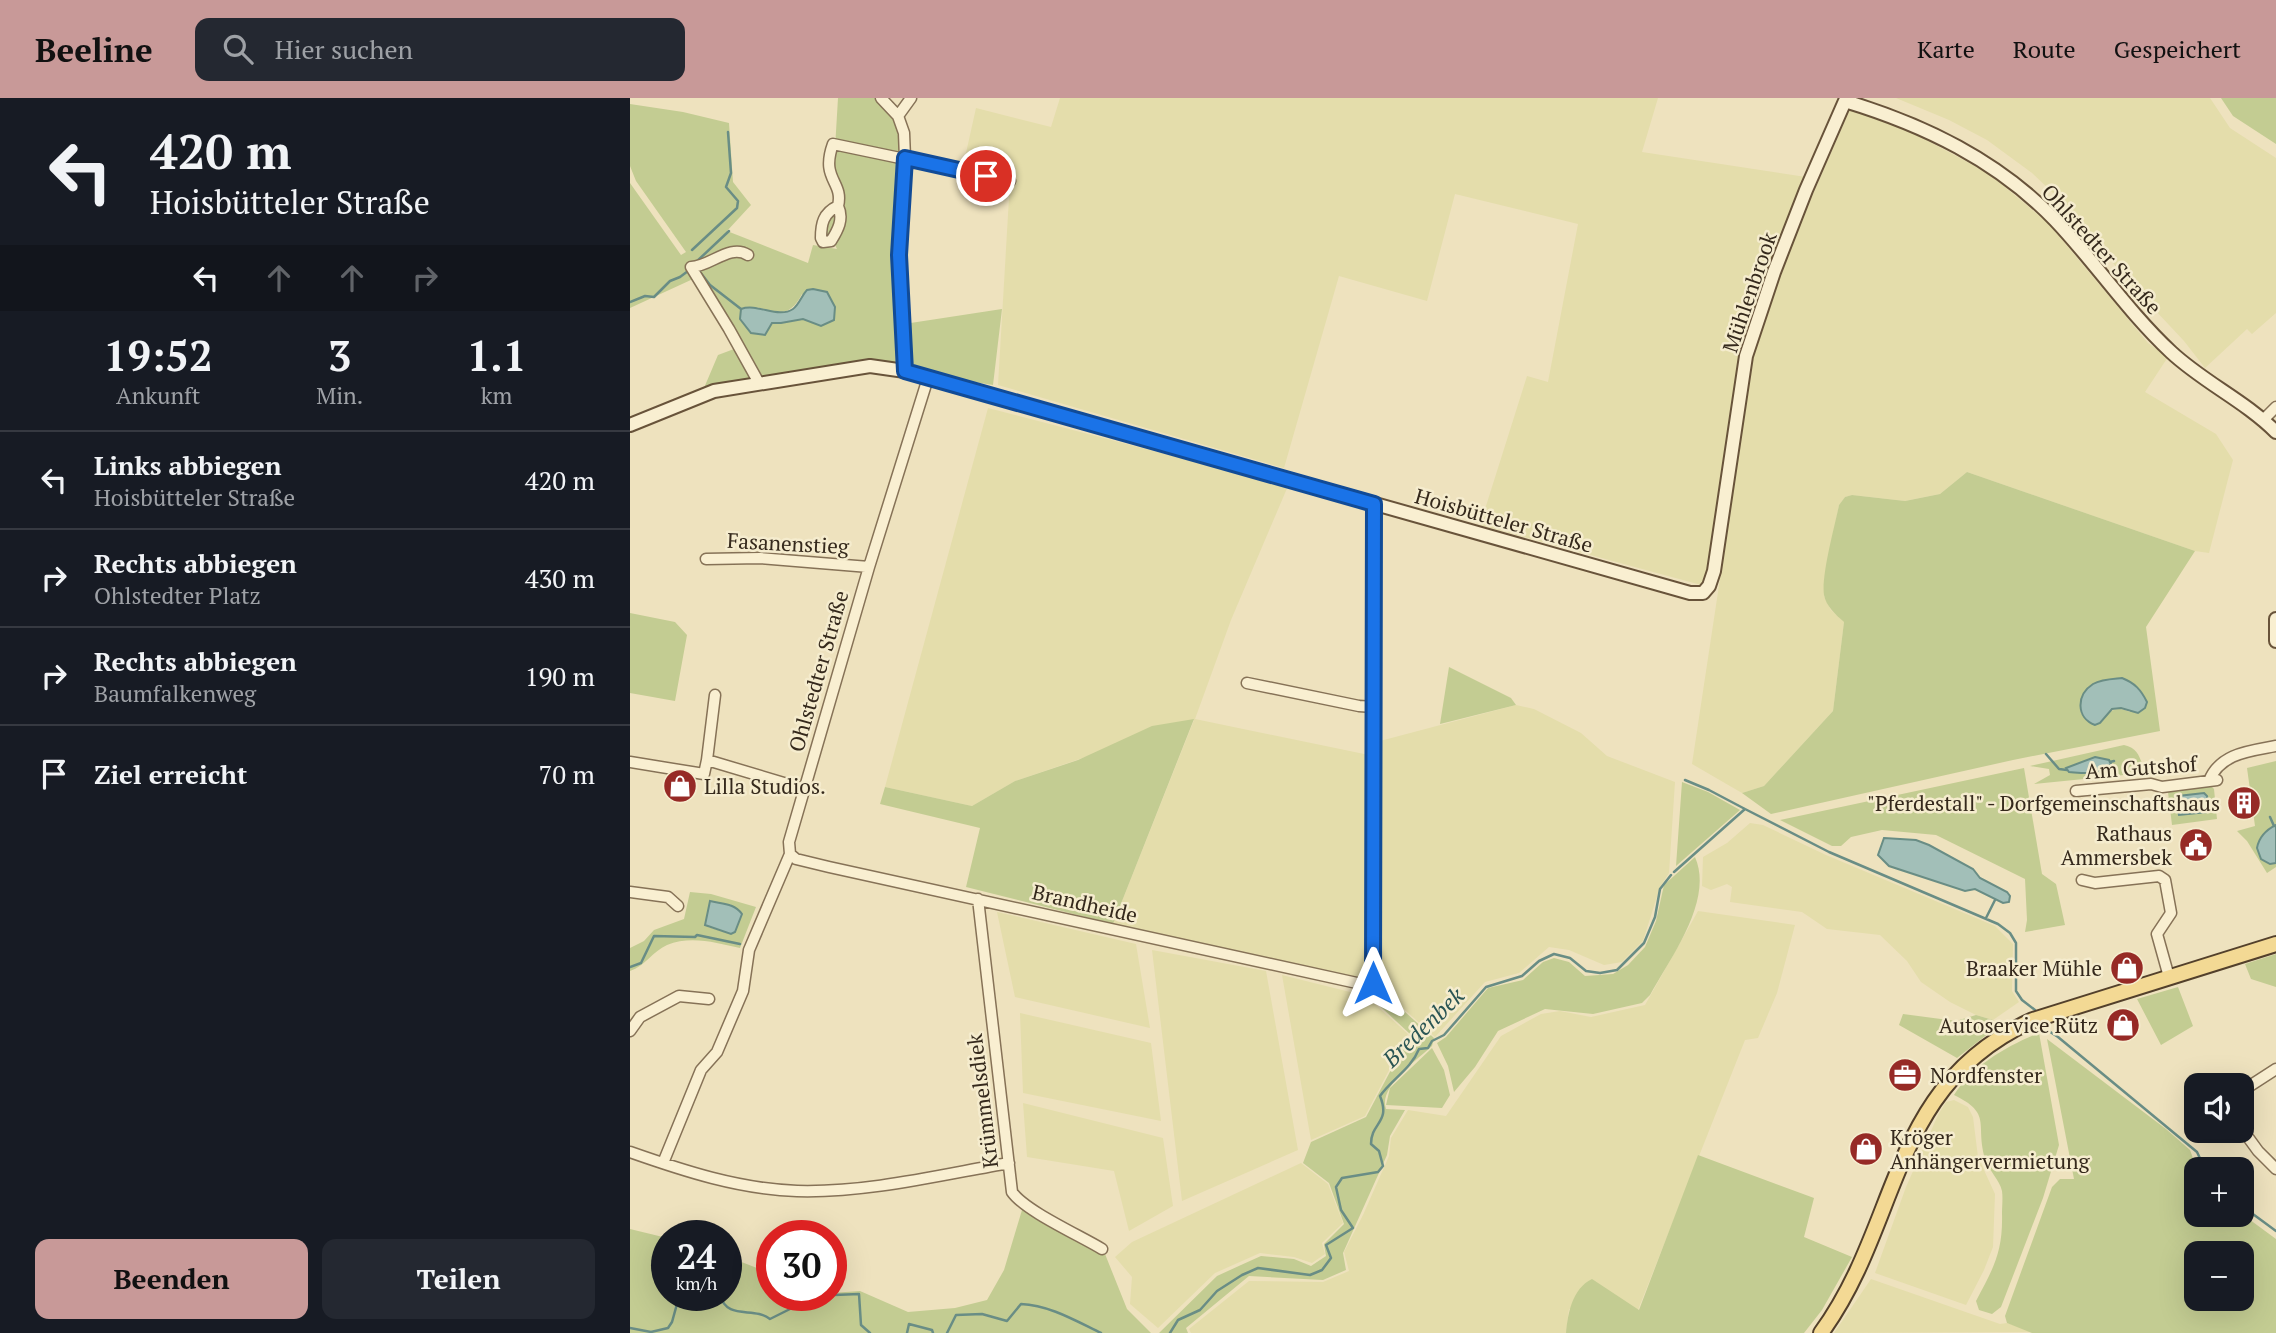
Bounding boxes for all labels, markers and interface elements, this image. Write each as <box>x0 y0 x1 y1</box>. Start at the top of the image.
search box <box>195 18 685 81</box>
text: Beeline <box>35 28 153 71</box>
icon: search <box>219 30 257 68</box>
text: Hier suchen <box>275 32 413 66</box>
text: Karte <box>1917 33 1975 65</box>
text: Route <box>2013 33 2076 65</box>
text: Gespeichert <box>2114 33 2241 65</box>
text: 420 m <box>150 118 292 183</box>
icon: left <box>35 126 126 217</box>
pin <box>956 146 1016 206</box>
icon: arrive <box>967 157 1005 195</box>
street label: Ohlstedter Straße <box>2036 178 2168 320</box>
text: Hoisbütteler Straße <box>150 181 430 223</box>
street label: Mühlenbrook <box>1715 228 1783 356</box>
icon: left <box>187 259 225 297</box>
icon: ahead <box>260 259 298 297</box>
icon: ahead <box>333 259 371 297</box>
icon: right <box>406 259 444 297</box>
text: 19:52 <box>103 327 213 383</box>
text: 3 <box>328 327 352 383</box>
text: 1.1 <box>467 327 527 383</box>
text: Ankunft <box>116 380 200 411</box>
text: Min. <box>316 380 363 411</box>
text: km <box>481 380 512 411</box>
text: Links abbiegen <box>94 448 282 482</box>
icon: left <box>35 461 73 499</box>
text: 420 m <box>525 463 595 497</box>
street label: Hoisbütteler Straße <box>1412 481 1596 559</box>
text: Hoisbütteler Straße <box>94 482 295 513</box>
street label: Fasanenstieg <box>726 526 851 560</box>
text: Rechts abbiegen <box>94 546 297 580</box>
icon: right <box>35 559 73 597</box>
text: 430 m <box>525 561 595 595</box>
text: Ohlstedter Platz <box>94 580 261 611</box>
street label: Ohlstedter Straße <box>782 587 854 755</box>
text: Rechts abbiegen <box>94 644 297 678</box>
icon: right <box>35 657 73 695</box>
text: 190 m <box>525 659 595 693</box>
text: Baumfalkenweg <box>94 678 256 709</box>
street label: Am Gutshof <box>2084 749 2200 785</box>
icon: arrive <box>35 755 73 793</box>
text: Ziel erreicht <box>94 757 247 791</box>
text: 70 m <box>539 757 595 791</box>
shop icon: Lilla Studios. <box>661 767 699 805</box>
place label: Lilla Studios. <box>704 772 826 800</box>
building icon: "Pferdestall" - Dorfgemeinschaftshaus <box>2225 784 2263 822</box>
place label: "Pferdestall" - Dorfgemeinschaftshaus <box>1867 789 2220 817</box>
place label: Rathaus Ammersbek <box>2061 819 2172 871</box>
public building icon: Rathaus Ammersbek <box>2177 826 2215 864</box>
street label: Brandheide <box>1030 877 1140 929</box>
position arrow <box>1336 946 1410 1020</box>
shop icon: Braaker Mühle <box>2108 949 2146 987</box>
place label: Braaker Mühle <box>1966 954 2102 982</box>
water label: Bredenbek <box>1375 980 1471 1074</box>
shop icon: Autoservice Rütz <box>2104 1006 2142 1044</box>
place label: Autoservice Rütz <box>1939 1011 2098 1039</box>
street label: Krümmelsdiek <box>960 1032 1004 1170</box>
office icon: Nordfenster <box>1886 1056 1924 1094</box>
place label: Nordfenster <box>1930 1061 2042 1089</box>
map controls <box>2184 1073 2254 1311</box>
button: sound <box>2184 1073 2254 1143</box>
place label: Kröger Anhängervermietung <box>1890 1123 2090 1175</box>
shop icon: Kröger Anhängervermietung <box>1847 1130 1885 1168</box>
button: + <box>2184 1157 2254 1227</box>
speed limit sign: 30 <box>756 1220 847 1311</box>
text: 24 <box>677 1233 716 1279</box>
button: Beenden <box>35 1239 308 1319</box>
button: Teilen <box>322 1239 595 1319</box>
button: − <box>2184 1241 2254 1311</box>
text: km/h <box>676 1271 717 1295</box>

